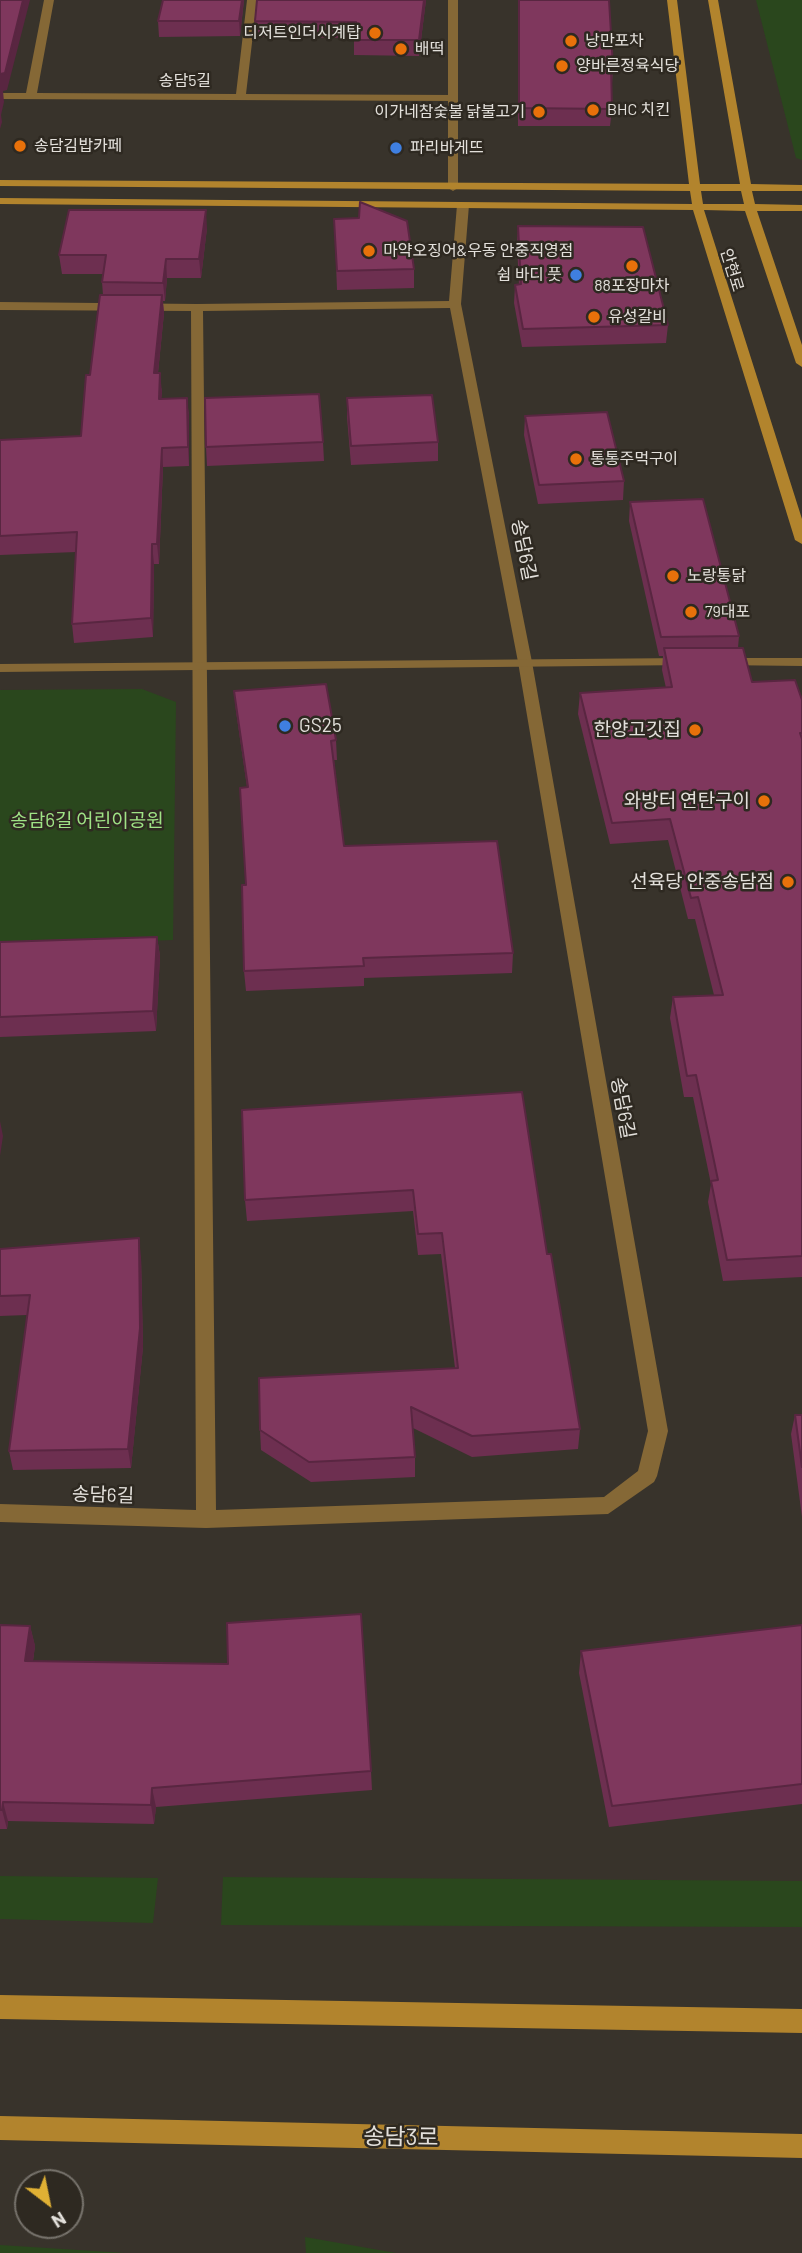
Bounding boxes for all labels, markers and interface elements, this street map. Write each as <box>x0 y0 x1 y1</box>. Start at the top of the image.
place label: 디저트인더시계탑 <box>243 23 361 43</box>
marker: 디저트인더시계탑 <box>367 25 383 41</box>
place label: 낭만포차 <box>585 31 644 51</box>
marker: 낭만포차 <box>563 33 579 49</box>
place label: 배떡 <box>415 39 444 59</box>
marker: 배떡 <box>393 41 409 57</box>
place label: 양바른정육식당 <box>576 56 679 76</box>
marker: 양바른정육식당 <box>554 58 570 74</box>
street label: 송담5길 <box>159 71 211 91</box>
place label: BHC 치킨 <box>607 100 670 120</box>
place label: 이가네참숯불 닭불고기 <box>375 102 525 122</box>
marker: BHC 치킨 <box>585 102 601 118</box>
marker: 이가네참숯불 닭불고기 <box>531 104 547 120</box>
place label: 송담김밥카페 <box>34 136 122 156</box>
marker: 송담김밥카페 <box>12 138 28 154</box>
place label: 파리바게뜨 <box>410 138 484 158</box>
marker: 파리바게뜨 <box>388 140 404 156</box>
place label: 마약오징어&우동 안중직영점 <box>383 241 573 261</box>
marker: 마약오징어&우동 안중직영점 <box>361 243 377 259</box>
street label: 안현로 <box>716 246 748 294</box>
marker: 88포장마차 <box>624 258 640 274</box>
place label: 쉼 바디 풋 <box>497 265 562 285</box>
marker: 쉼 바디 풋 <box>568 267 584 283</box>
place label: 88포장마차 <box>594 276 670 296</box>
place label: 유성갈비 <box>608 307 667 327</box>
marker: 유성갈비 <box>586 309 602 325</box>
place label: 통통주먹구이 <box>590 449 678 469</box>
marker: 통통주먹구이 <box>568 451 584 467</box>
street label: 송담6길 <box>507 517 541 583</box>
place label: 노랑통닭 <box>687 566 746 586</box>
marker: 노랑통닭 <box>665 568 681 584</box>
place label: 79대포 <box>705 602 750 622</box>
marker: 79대포 <box>683 604 699 620</box>
place label: GS25 <box>299 715 342 737</box>
marker: GS25 <box>277 718 293 734</box>
place label: 한양고깃집 <box>594 719 681 741</box>
marker: 한양고깃집 <box>687 722 703 738</box>
place label: 와방터 연탄구이 <box>624 790 750 812</box>
marker: 와방터 연탄구이 <box>756 793 772 809</box>
park label: 송담6길 어린이공원 <box>10 810 164 832</box>
place label: 선육당 안중송담점 <box>630 871 774 893</box>
marker: 선육당 안중송담점 <box>780 874 796 890</box>
street label: 송담6길 <box>606 1075 640 1141</box>
street label: 송담6길 <box>72 1483 134 1507</box>
street label: 송담3로 <box>363 2123 439 2151</box>
north arrow <box>14 2169 84 2239</box>
text: N <box>48 2207 71 2234</box>

